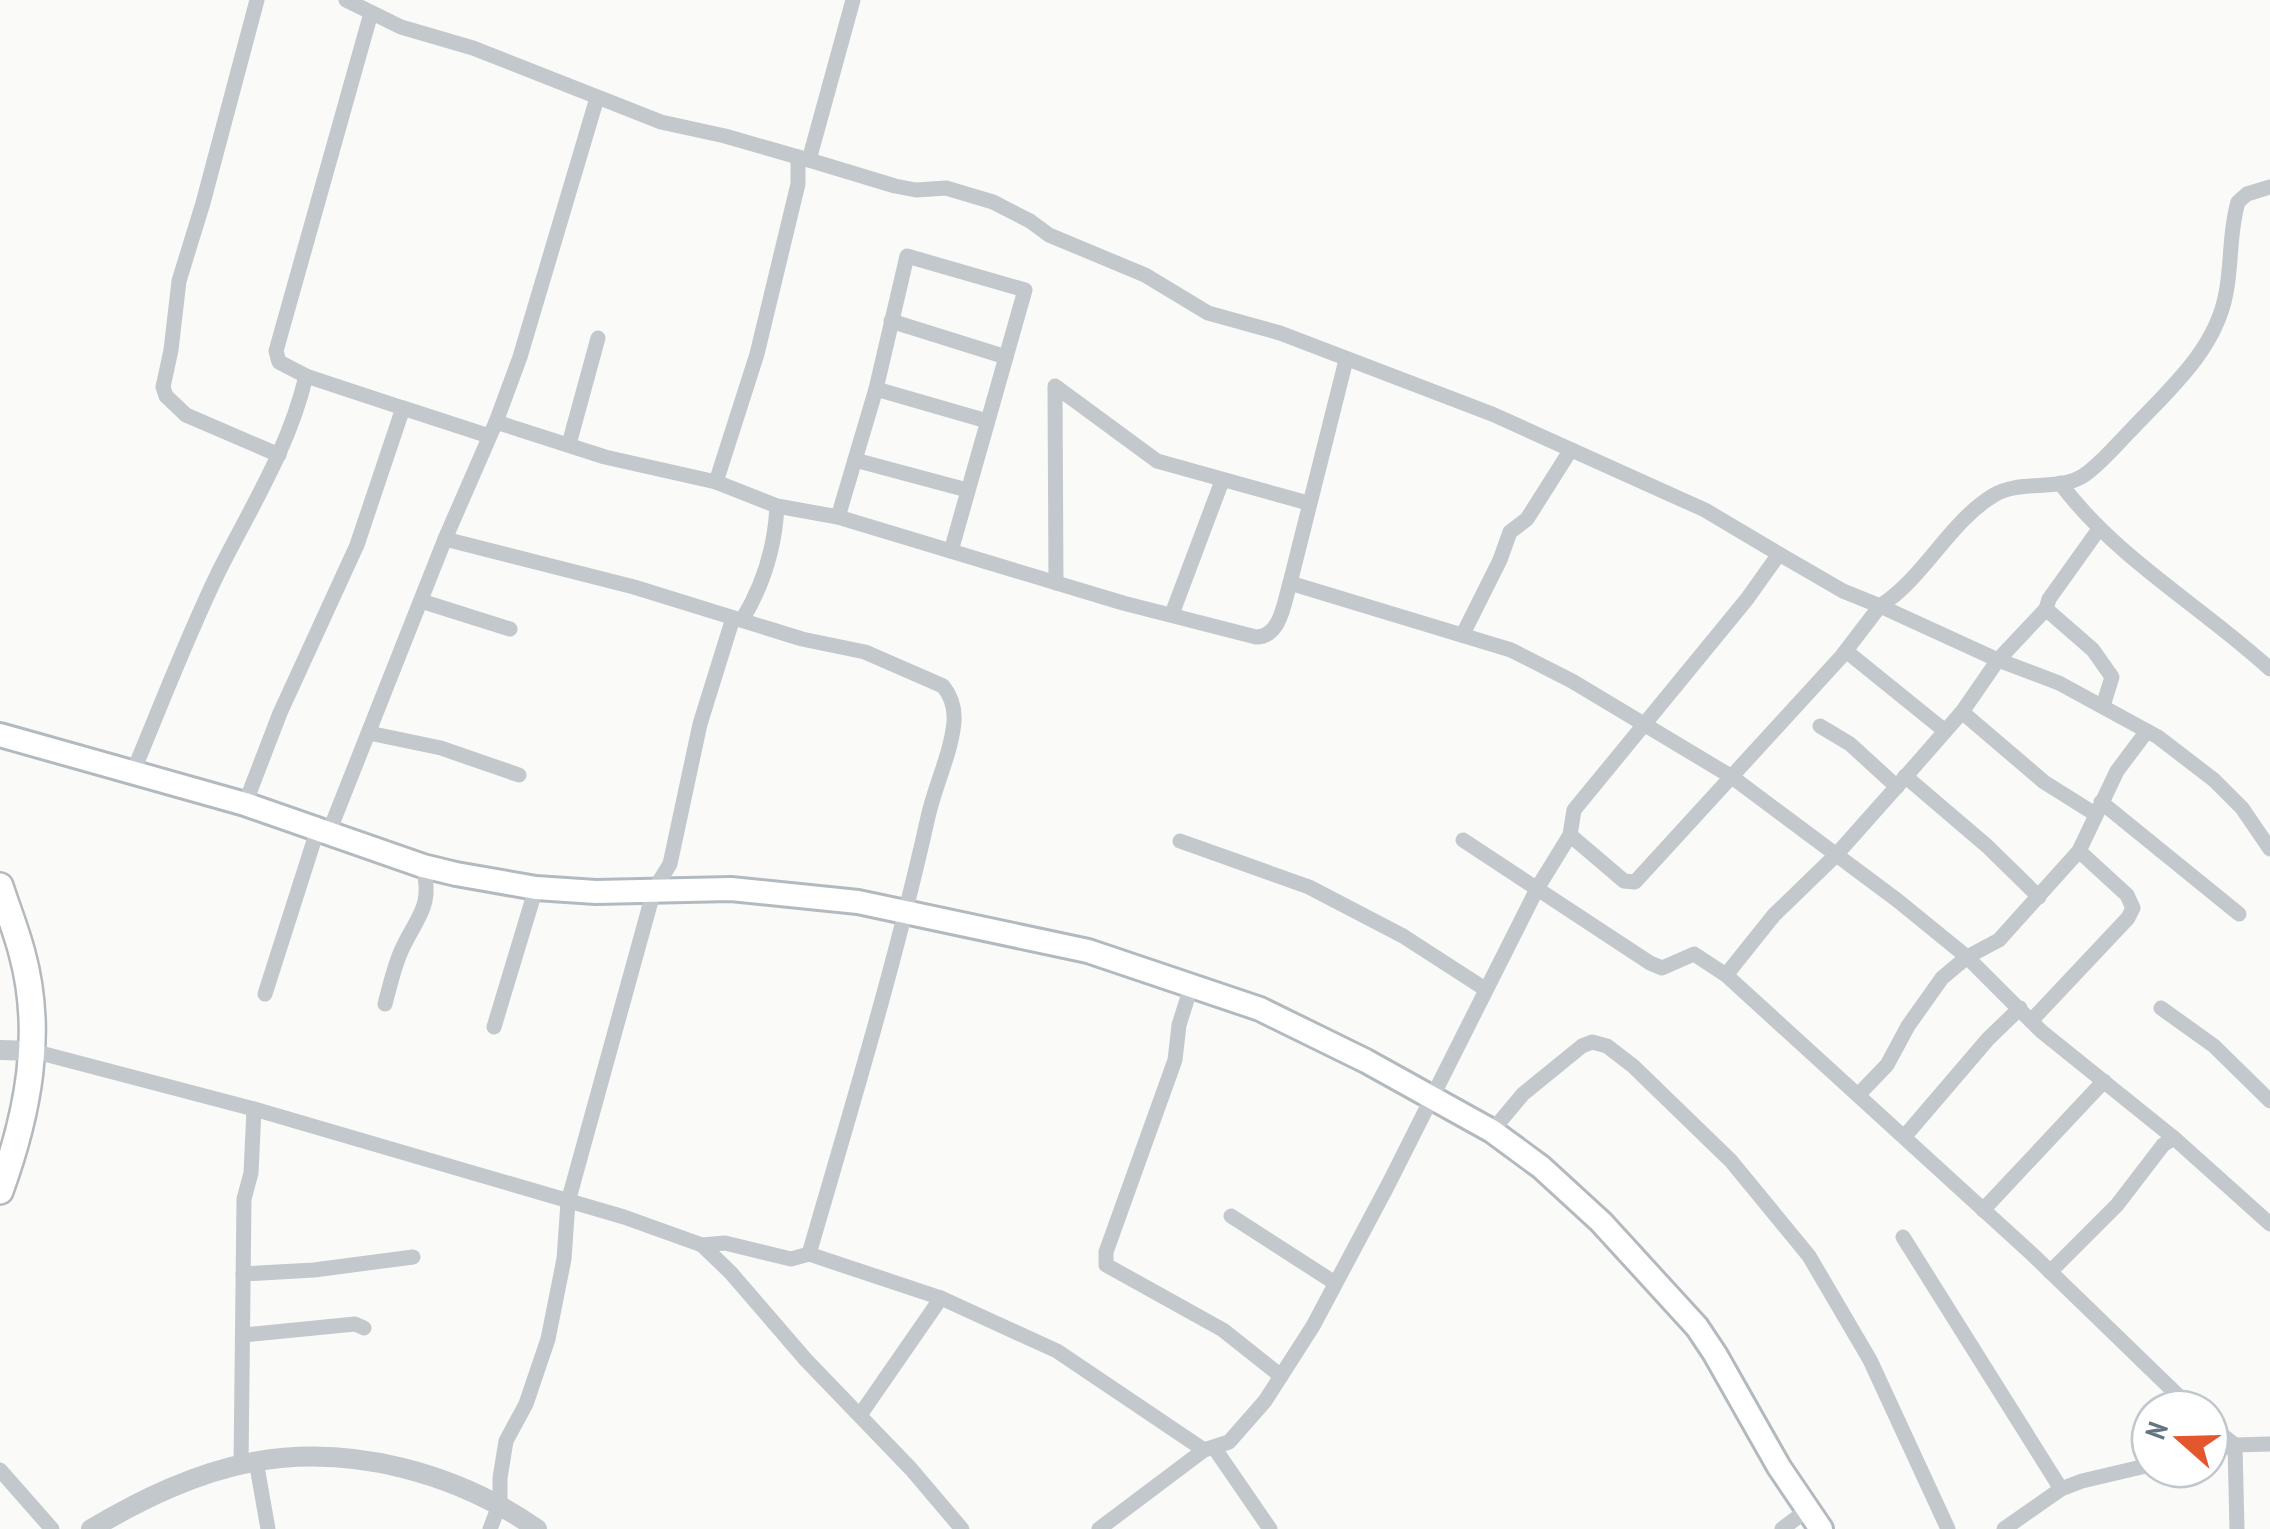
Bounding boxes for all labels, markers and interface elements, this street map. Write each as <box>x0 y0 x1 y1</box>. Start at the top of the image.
north arrow <box>2130 1389 2230 1489</box>
text: N <box>2136 1417 2176 1444</box>

